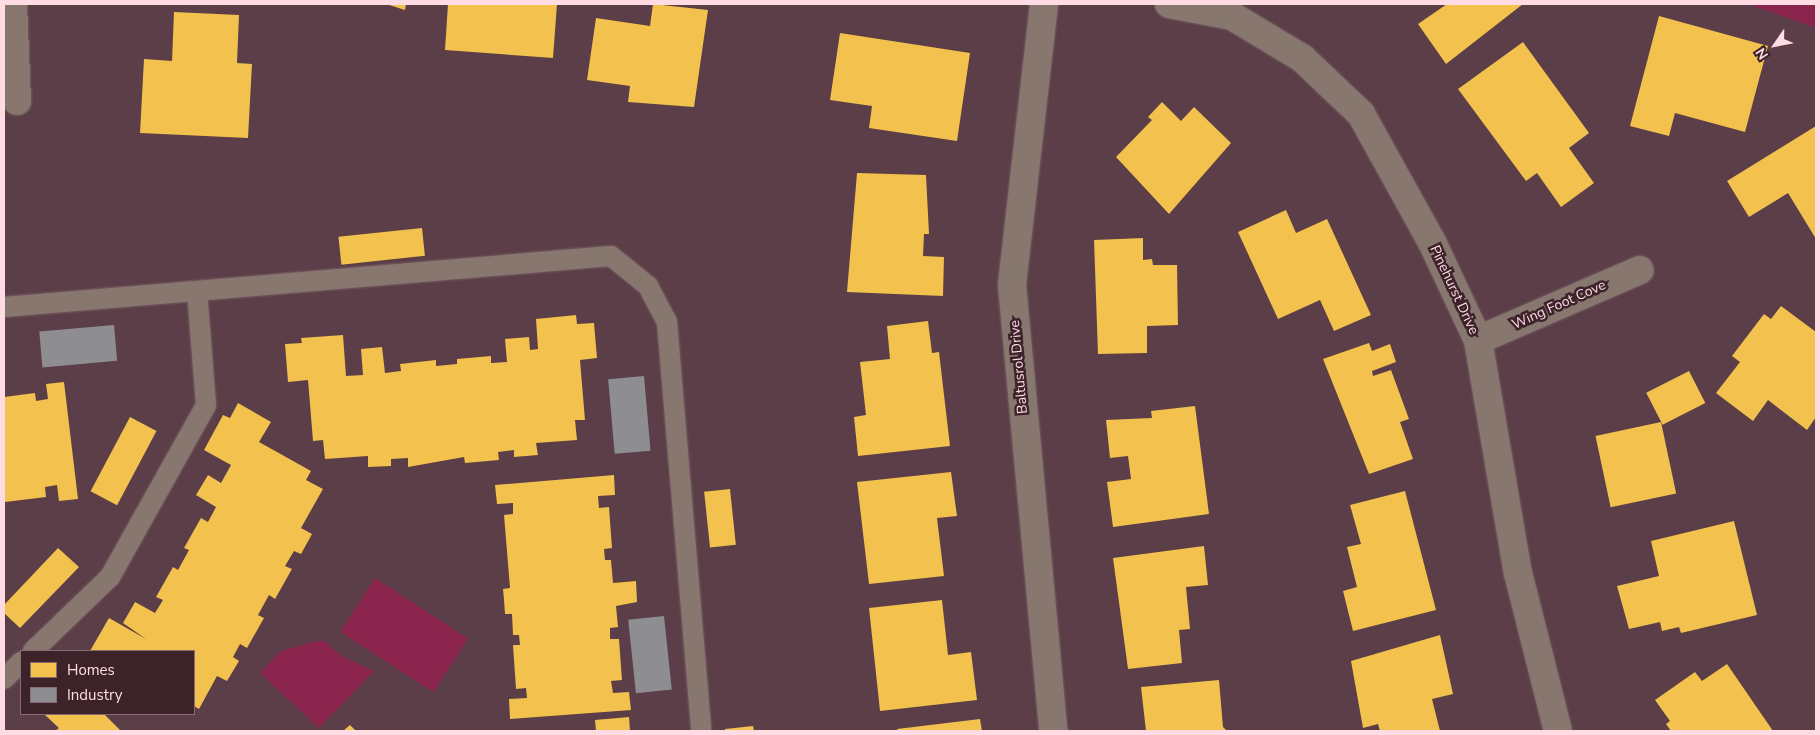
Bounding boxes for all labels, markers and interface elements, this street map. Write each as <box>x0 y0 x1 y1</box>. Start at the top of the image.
north arrow <box>1750 20 1800 70</box>
text: N <box>1751 44 1773 63</box>
street label: Pinehurst Drive <box>1426 243 1482 337</box>
street label: Wing Foot Cove <box>1509 277 1609 333</box>
street label: Baltusrol Drive <box>1007 319 1031 415</box>
legend <box>20 650 195 715</box>
text: Homes <box>67 660 115 680</box>
text: Industry <box>67 685 122 705</box>

